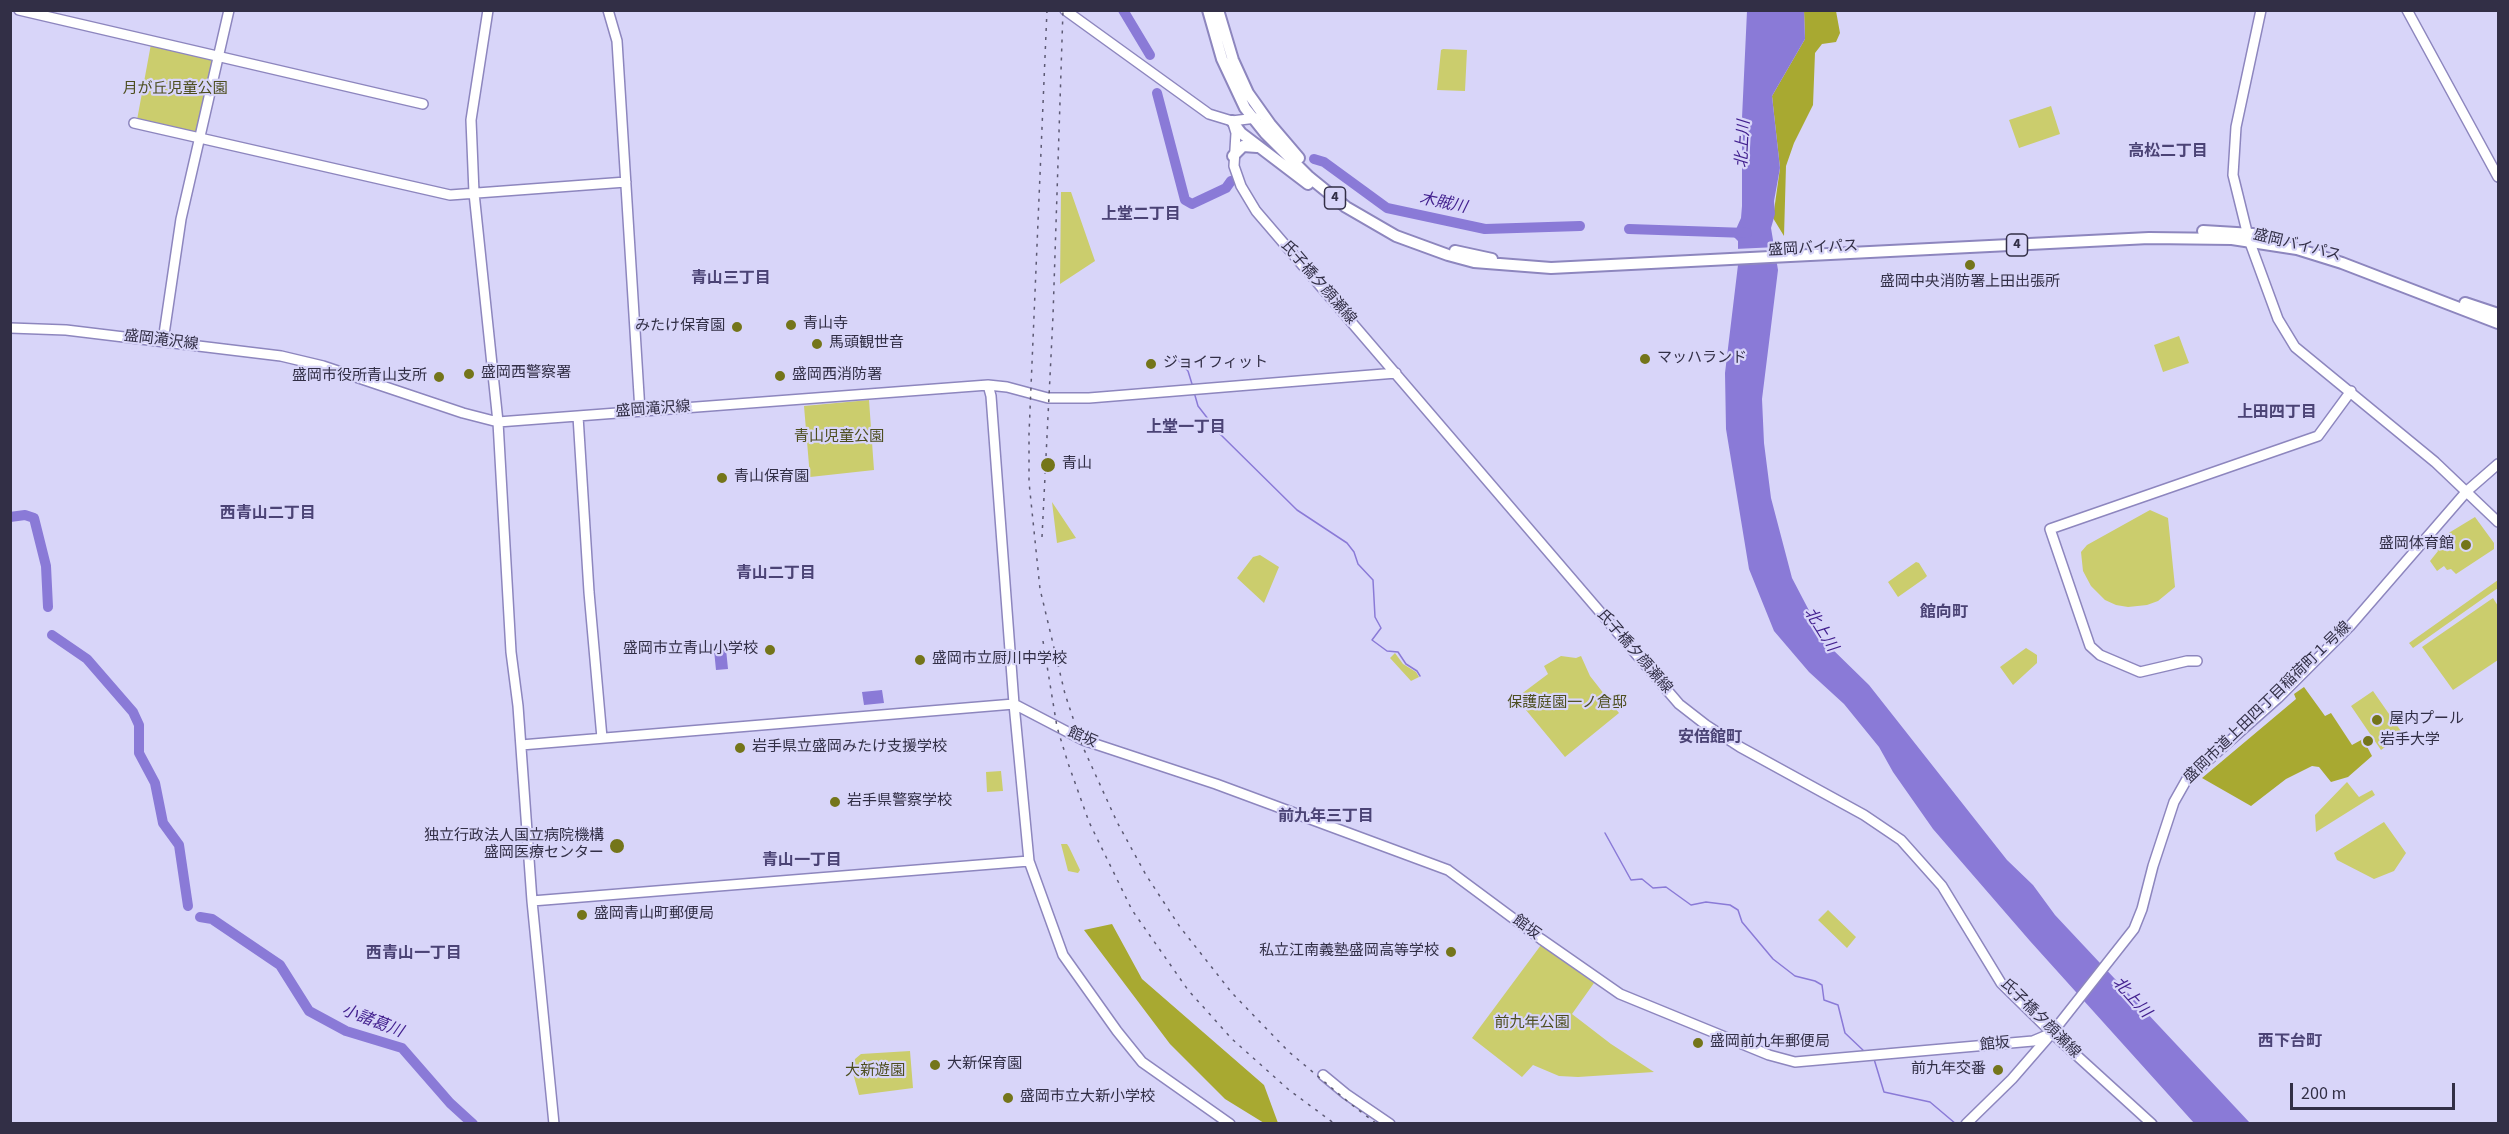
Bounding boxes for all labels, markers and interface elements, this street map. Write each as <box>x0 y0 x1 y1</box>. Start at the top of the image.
park label: 月が丘児童公園 <box>123 81 227 99</box>
water label: 北上川 <box>1733 120 1755 168</box>
district label: 高松二丁目 <box>2128 142 2208 162</box>
road number: 4 <box>1324 187 1346 209</box>
water label: 木賊川 <box>1418 190 1468 218</box>
district label: 上堂二丁目 <box>1101 205 1181 225</box>
street label: 盛岡バイパス <box>2251 226 2343 266</box>
road number: 4 <box>2006 234 2028 256</box>
street label: 氏子橋夕顔瀬線 <box>1277 237 1359 329</box>
street label: 盛岡バイパス <box>1768 238 1858 260</box>
marker: 盛岡中央消防署上田出張所 <box>1963 258 1977 272</box>
district label: 青山三丁目 <box>691 269 771 289</box>
place label: 盛岡中央消防署上田出張所 <box>1880 274 2060 292</box>
place label: 青山寺 <box>803 316 848 334</box>
place label: みたけ保育園 <box>635 318 725 336</box>
marker: 青山寺 <box>784 318 798 332</box>
marker: みたけ保育園 <box>730 320 744 334</box>
street label: 盛岡滝沢線 <box>123 327 199 355</box>
place label: 馬頭観世音 <box>829 335 904 353</box>
marker: 馬頭観世音 <box>810 337 824 351</box>
place label: マッハランド <box>1657 350 1747 368</box>
marker: マッハランド <box>1638 352 1652 366</box>
place label: ジョイフィット <box>1163 355 1268 373</box>
marker: ジョイフィット <box>1144 357 1158 371</box>
place label: 盛岡西警察署 <box>481 365 571 383</box>
marker: 盛岡西警察署 <box>462 367 476 381</box>
place label: 盛岡西消防署 <box>792 367 882 385</box>
place label: 盛岡市役所青山支所 <box>292 368 427 386</box>
marker: 盛岡西消防署 <box>773 369 787 383</box>
marker: 盛岡市役所青山支所 <box>432 370 446 384</box>
street label: 盛岡滝沢線 <box>615 398 691 422</box>
district label: 上田四丁目 <box>2237 403 2317 423</box>
district label: 上堂一丁目 <box>1146 418 1226 438</box>
park label: 青山児童公園 <box>794 429 884 447</box>
marker: 青山 <box>1039 456 1057 474</box>
place label: 青山 <box>1062 456 1092 474</box>
place label: 青山保育園 <box>734 469 809 487</box>
marker: 青山保育園 <box>715 471 729 485</box>
district label: 西青山二丁目 <box>220 504 316 524</box>
place label: 盛岡体育館 <box>2379 536 2454 554</box>
marker: 盛岡体育館 <box>2459 538 2473 552</box>
district label: 青山二丁目 <box>736 564 816 584</box>
district label: 館向町 <box>1920 603 1968 623</box>
water label: 北上川 <box>1799 605 1841 655</box>
street label: 氏子橋夕顔瀬線 <box>1593 606 1675 698</box>
street label: 盛岡市道上田四丁目稲荷町１号線 <box>2181 618 2355 788</box>
place label: 盛岡市立青山小学校 <box>623 641 758 659</box>
marker: 盛岡市立青山小学校 <box>763 643 777 657</box>
place label: 盛岡市立厨川中学校 <box>932 651 1067 669</box>
marker: 盛岡市立厨川中学校 <box>913 653 927 667</box>
park label: 保護庭園一ノ倉邸 <box>1507 695 1627 713</box>
place label: 屋内プール <box>2389 711 2464 729</box>
marker: 屋内プール <box>2370 713 2384 727</box>
street label: 館坂 <box>1065 724 1099 752</box>
district label: 安倍館町 <box>1678 728 1742 748</box>
place label: 岩手大学 <box>2380 732 2440 750</box>
marker: 岩手大学 <box>2361 734 2375 748</box>
place label: 岩手県立盛岡みたけ支援学校 <box>752 739 947 757</box>
marker: 岩手県立盛岡みたけ支援学校 <box>733 741 747 755</box>
place label: 岩手県警察学校 <box>847 793 952 811</box>
marker: 岩手県警察学校 <box>828 795 842 809</box>
district label: 前九年三丁目 <box>1278 807 1374 827</box>
place label: 独立行政法人国立病院機構 盛岡医療センター <box>424 828 604 863</box>
marker: 独立行政法人国立病院機構 盛岡医療センター <box>608 837 626 855</box>
district label: 青山一丁目 <box>762 851 842 871</box>
place label: 盛岡青山町郵便局 <box>594 906 714 924</box>
marker: 盛岡青山町郵便局 <box>575 908 589 922</box>
street label: 館坂 <box>1509 912 1543 944</box>
place label: 私立江南義塾盛岡高等学校 <box>1259 943 1439 961</box>
district label: 西青山一丁目 <box>366 944 462 964</box>
marker: 私立江南義塾盛岡高等学校 <box>1444 945 1458 959</box>
water label: 北上川 <box>2108 974 2154 1022</box>
street label: 氏子橋夕顔瀬線 <box>1997 976 2083 1062</box>
water label: 小諸葛川 <box>339 1002 405 1042</box>
park label: 前九年公園 <box>1495 1015 1569 1033</box>
district label: 西下台町 <box>2258 1032 2322 1052</box>
place label: 盛岡前九年郵便局 <box>1710 1034 1830 1052</box>
street label: 館坂 <box>1979 1034 2011 1056</box>
marker: 盛岡前九年郵便局 <box>1691 1036 1705 1050</box>
place label: 大新保育園 <box>947 1056 1022 1074</box>
marker: 大新保育園 <box>928 1058 942 1072</box>
place label: 前九年交番 <box>1911 1061 1986 1079</box>
park label: 大新遊園 <box>845 1063 905 1081</box>
marker: 前九年交番 <box>1991 1063 2005 1077</box>
scale bar <box>2293 1071 2458 1109</box>
text: 200 m <box>2301 1081 2346 1106</box>
place label: 盛岡市立大新小学校 <box>1020 1089 1155 1107</box>
marker: 盛岡市立大新小学校 <box>1001 1091 1015 1105</box>

